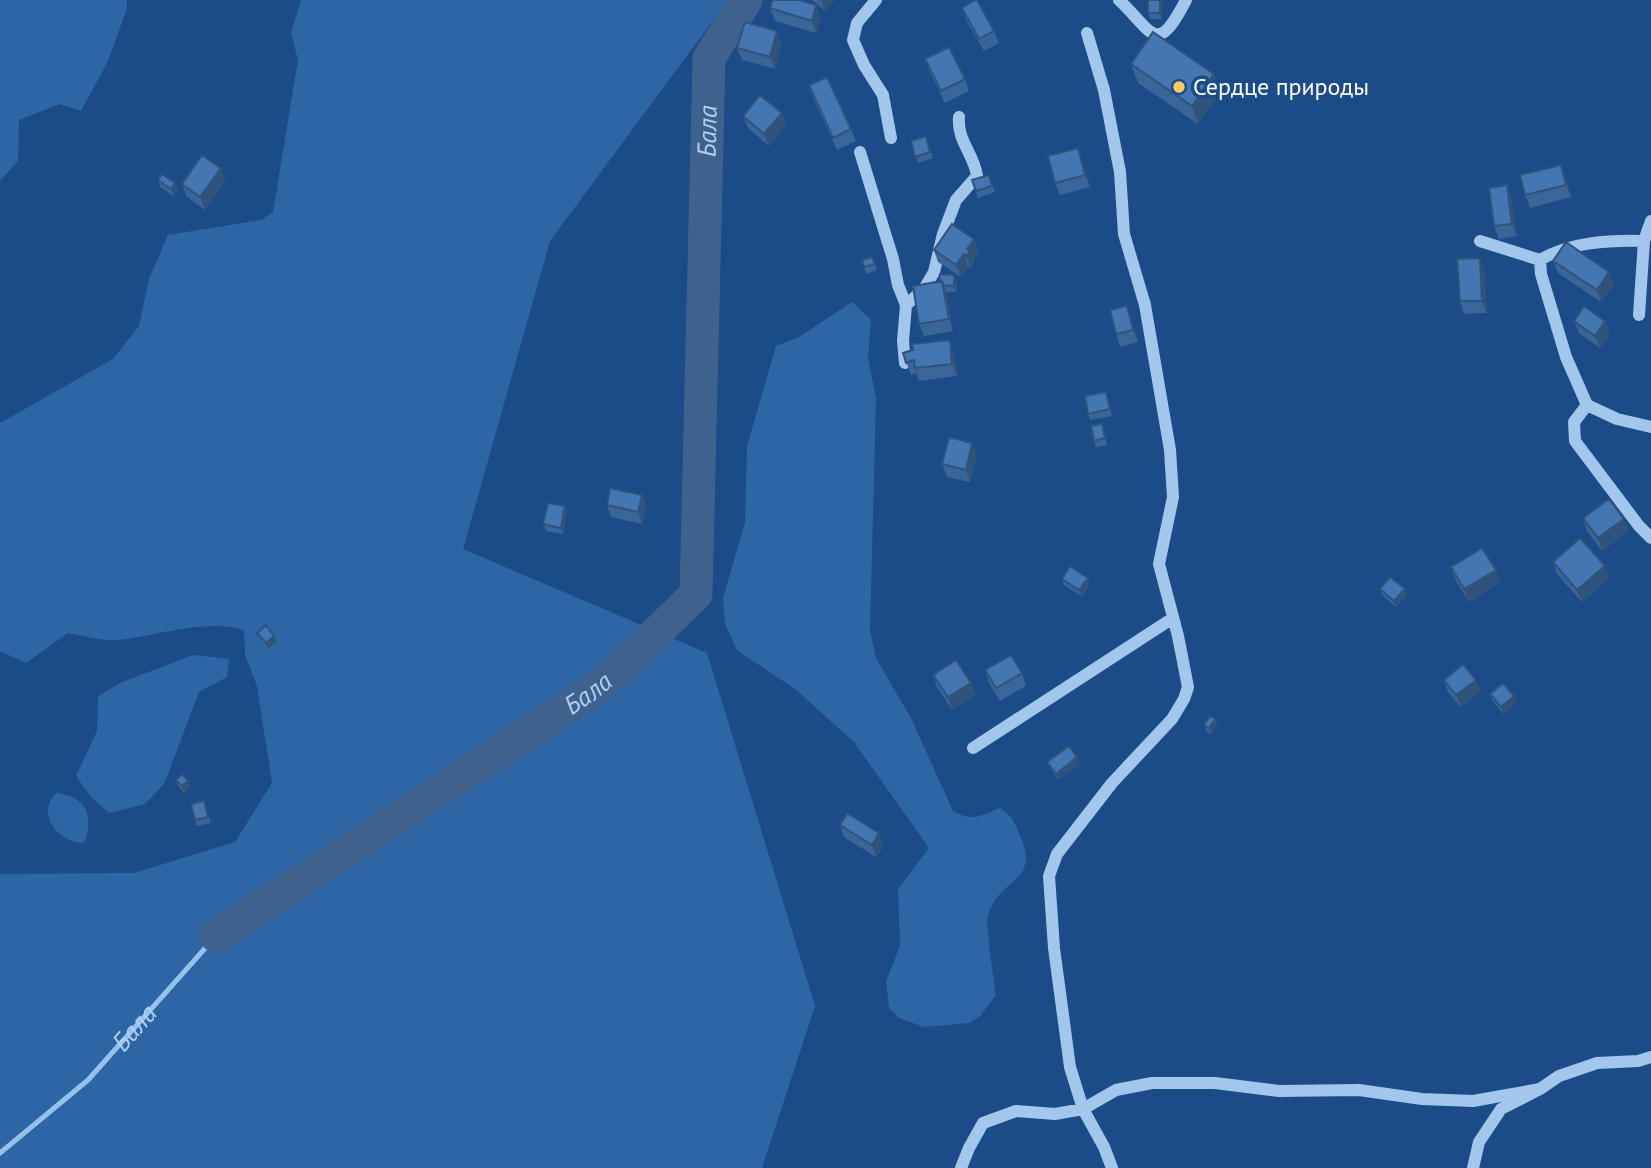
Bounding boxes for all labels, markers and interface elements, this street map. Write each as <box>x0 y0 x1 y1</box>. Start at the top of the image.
place label: Сердце природы <box>1193 71 1369 102</box>
marker: Сердце природы <box>1171 79 1187 95</box>
water label: Бала <box>690 105 724 157</box>
water label: Бала <box>557 664 619 721</box>
water label: Бала <box>104 997 164 1058</box>

